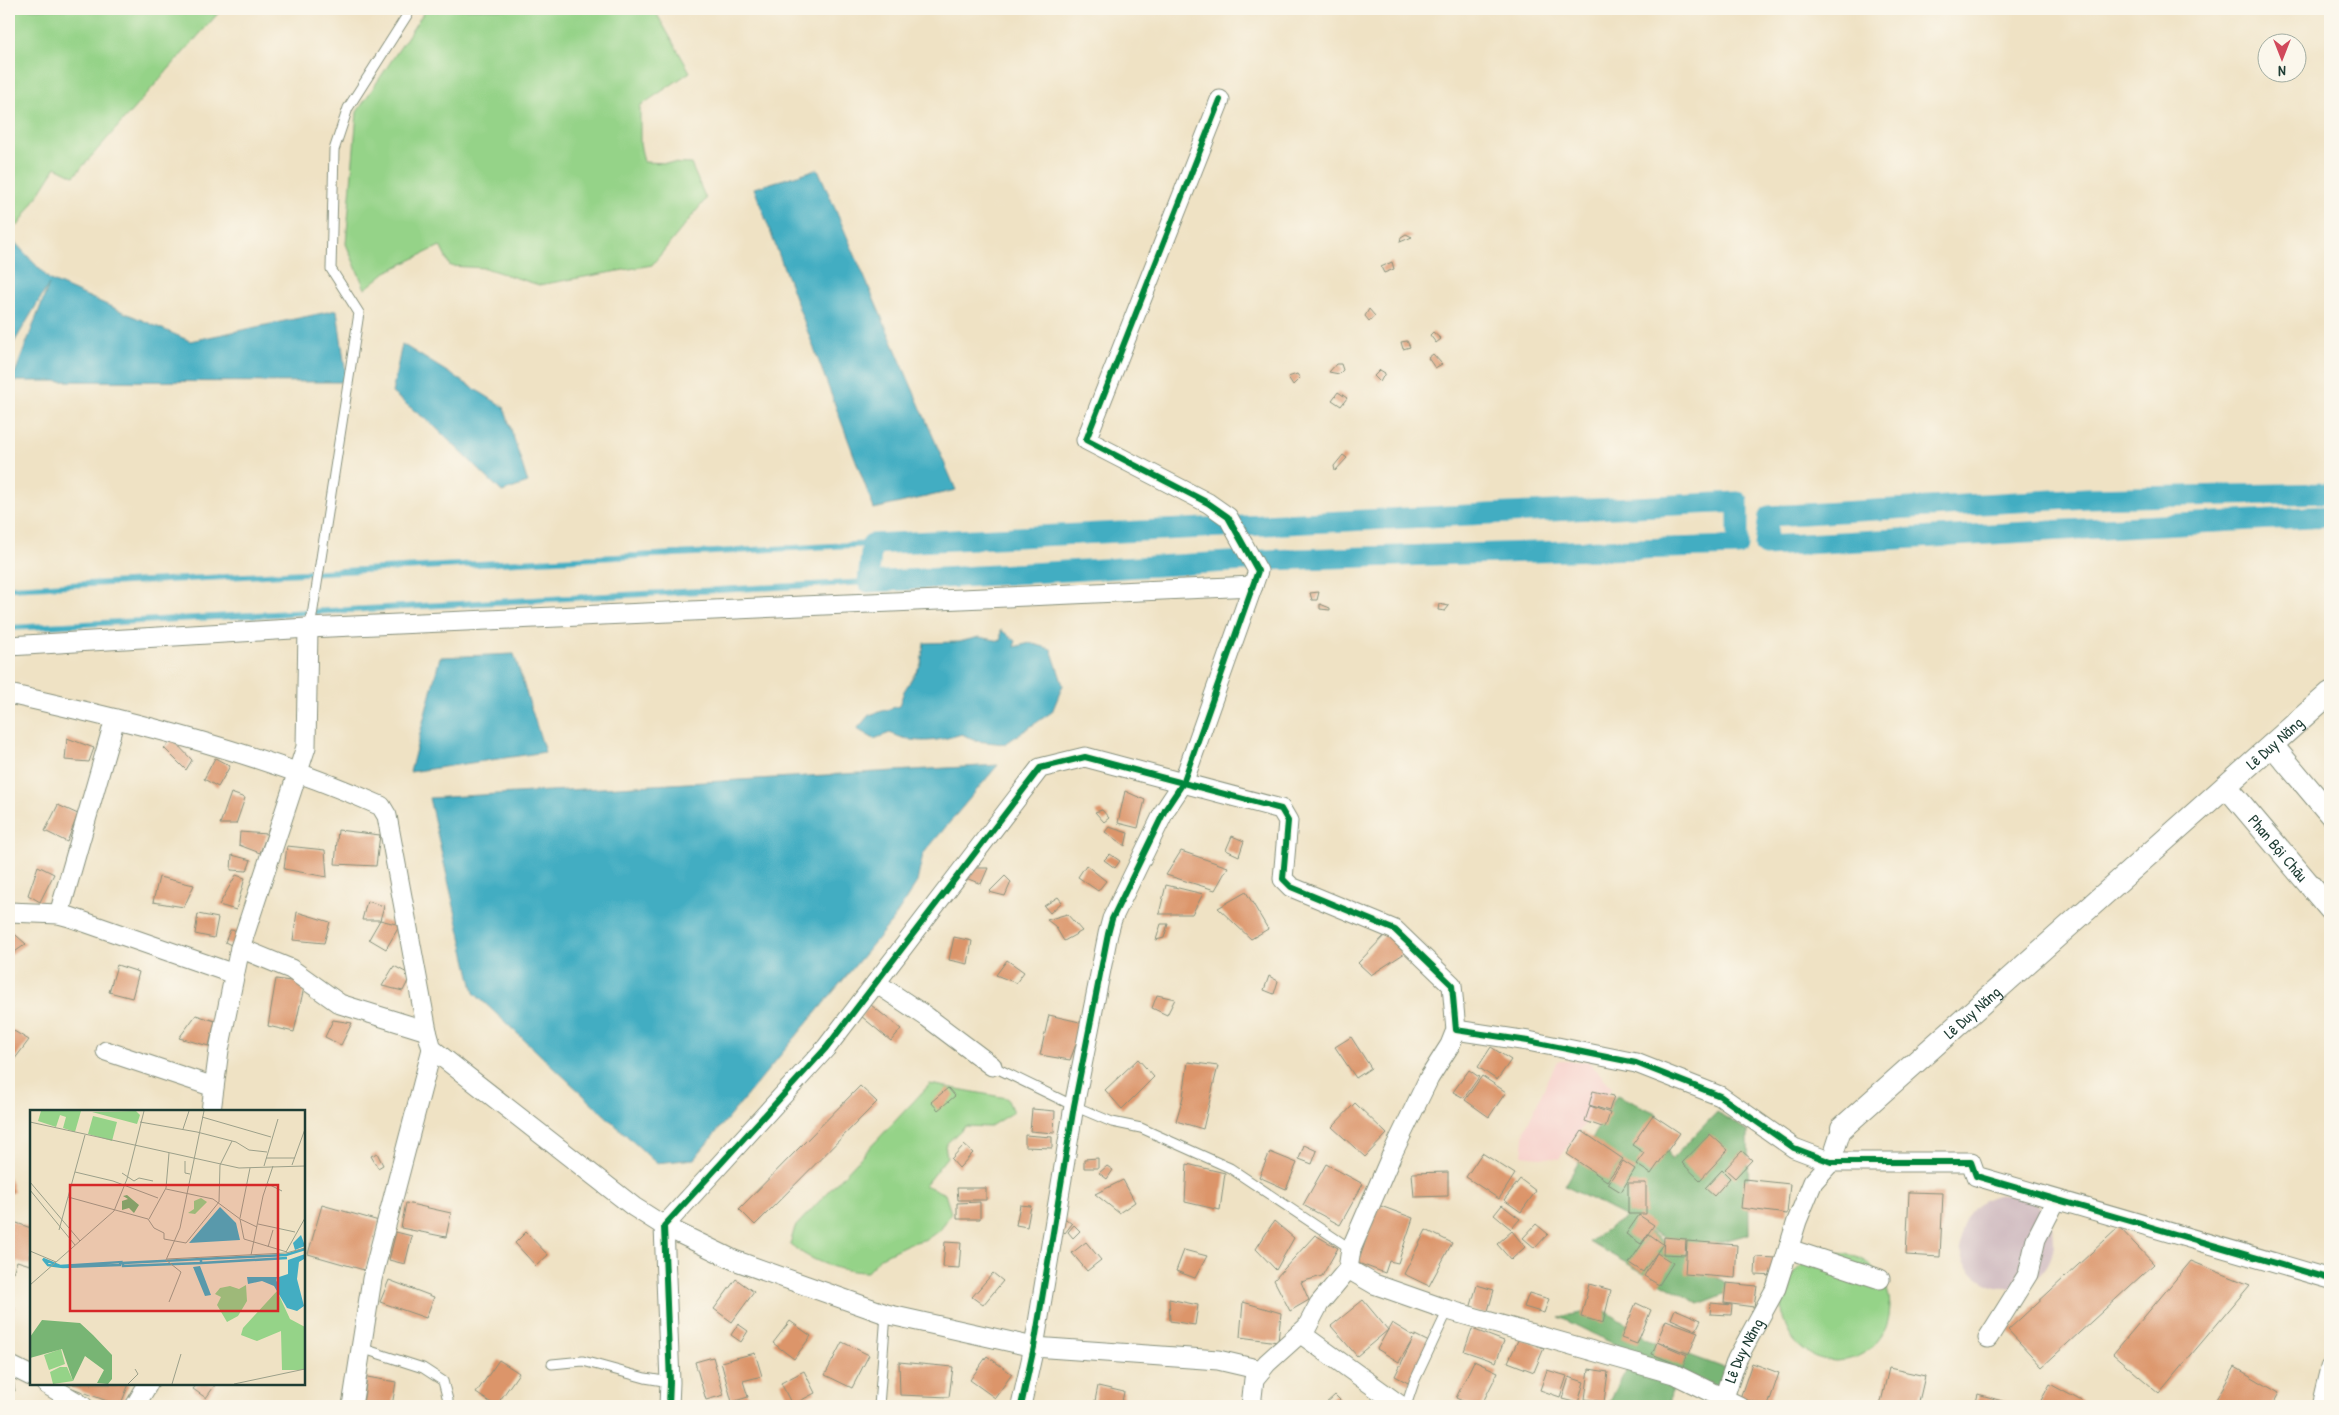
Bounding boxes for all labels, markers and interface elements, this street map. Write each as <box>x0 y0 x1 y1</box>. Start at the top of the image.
north arrow <box>2256 32 2306 82</box>
text: N <box>2278 62 2286 81</box>
street label: Lê Duy Năng <box>2241 711 2308 774</box>
street label: Phan Bội Châu <box>2244 810 2313 887</box>
street label: Lê Duy Năng <box>1939 981 2005 1044</box>
inset map <box>30 1110 305 1385</box>
street label: Lê Duy Năng <box>1719 1314 1768 1386</box>

